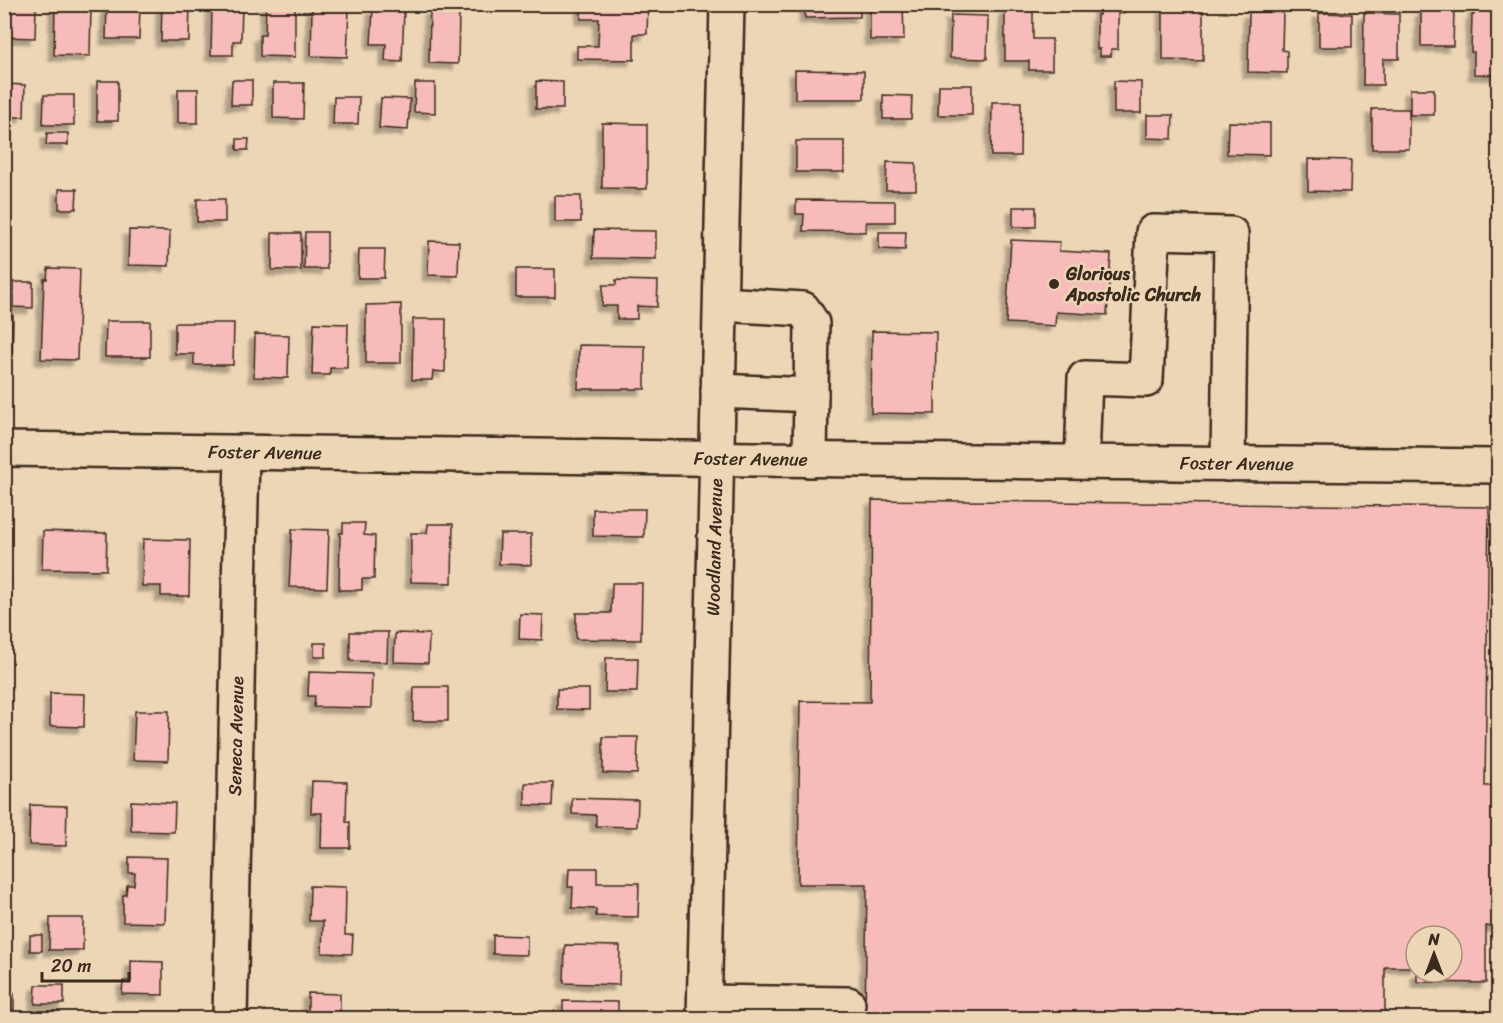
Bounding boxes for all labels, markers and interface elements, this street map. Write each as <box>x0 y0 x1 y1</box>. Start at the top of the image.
place label: Glorious Apostolic Church <box>1065 258 1202 311</box>
marker: Glorious Apostolic Church <box>1047 277 1061 291</box>
street label: Foster Avenue <box>208 436 322 469</box>
street label: Foster Avenue <box>694 442 808 475</box>
street label: Foster Avenue <box>1180 447 1294 480</box>
street label: Woodland Avenue <box>697 478 732 616</box>
street label: Seneca Avenue <box>219 676 253 796</box>
north arrow <box>1404 924 1464 984</box>
text: N <box>1427 925 1440 954</box>
scale bar <box>42 945 129 983</box>
text: 20 m <box>51 950 91 982</box>

